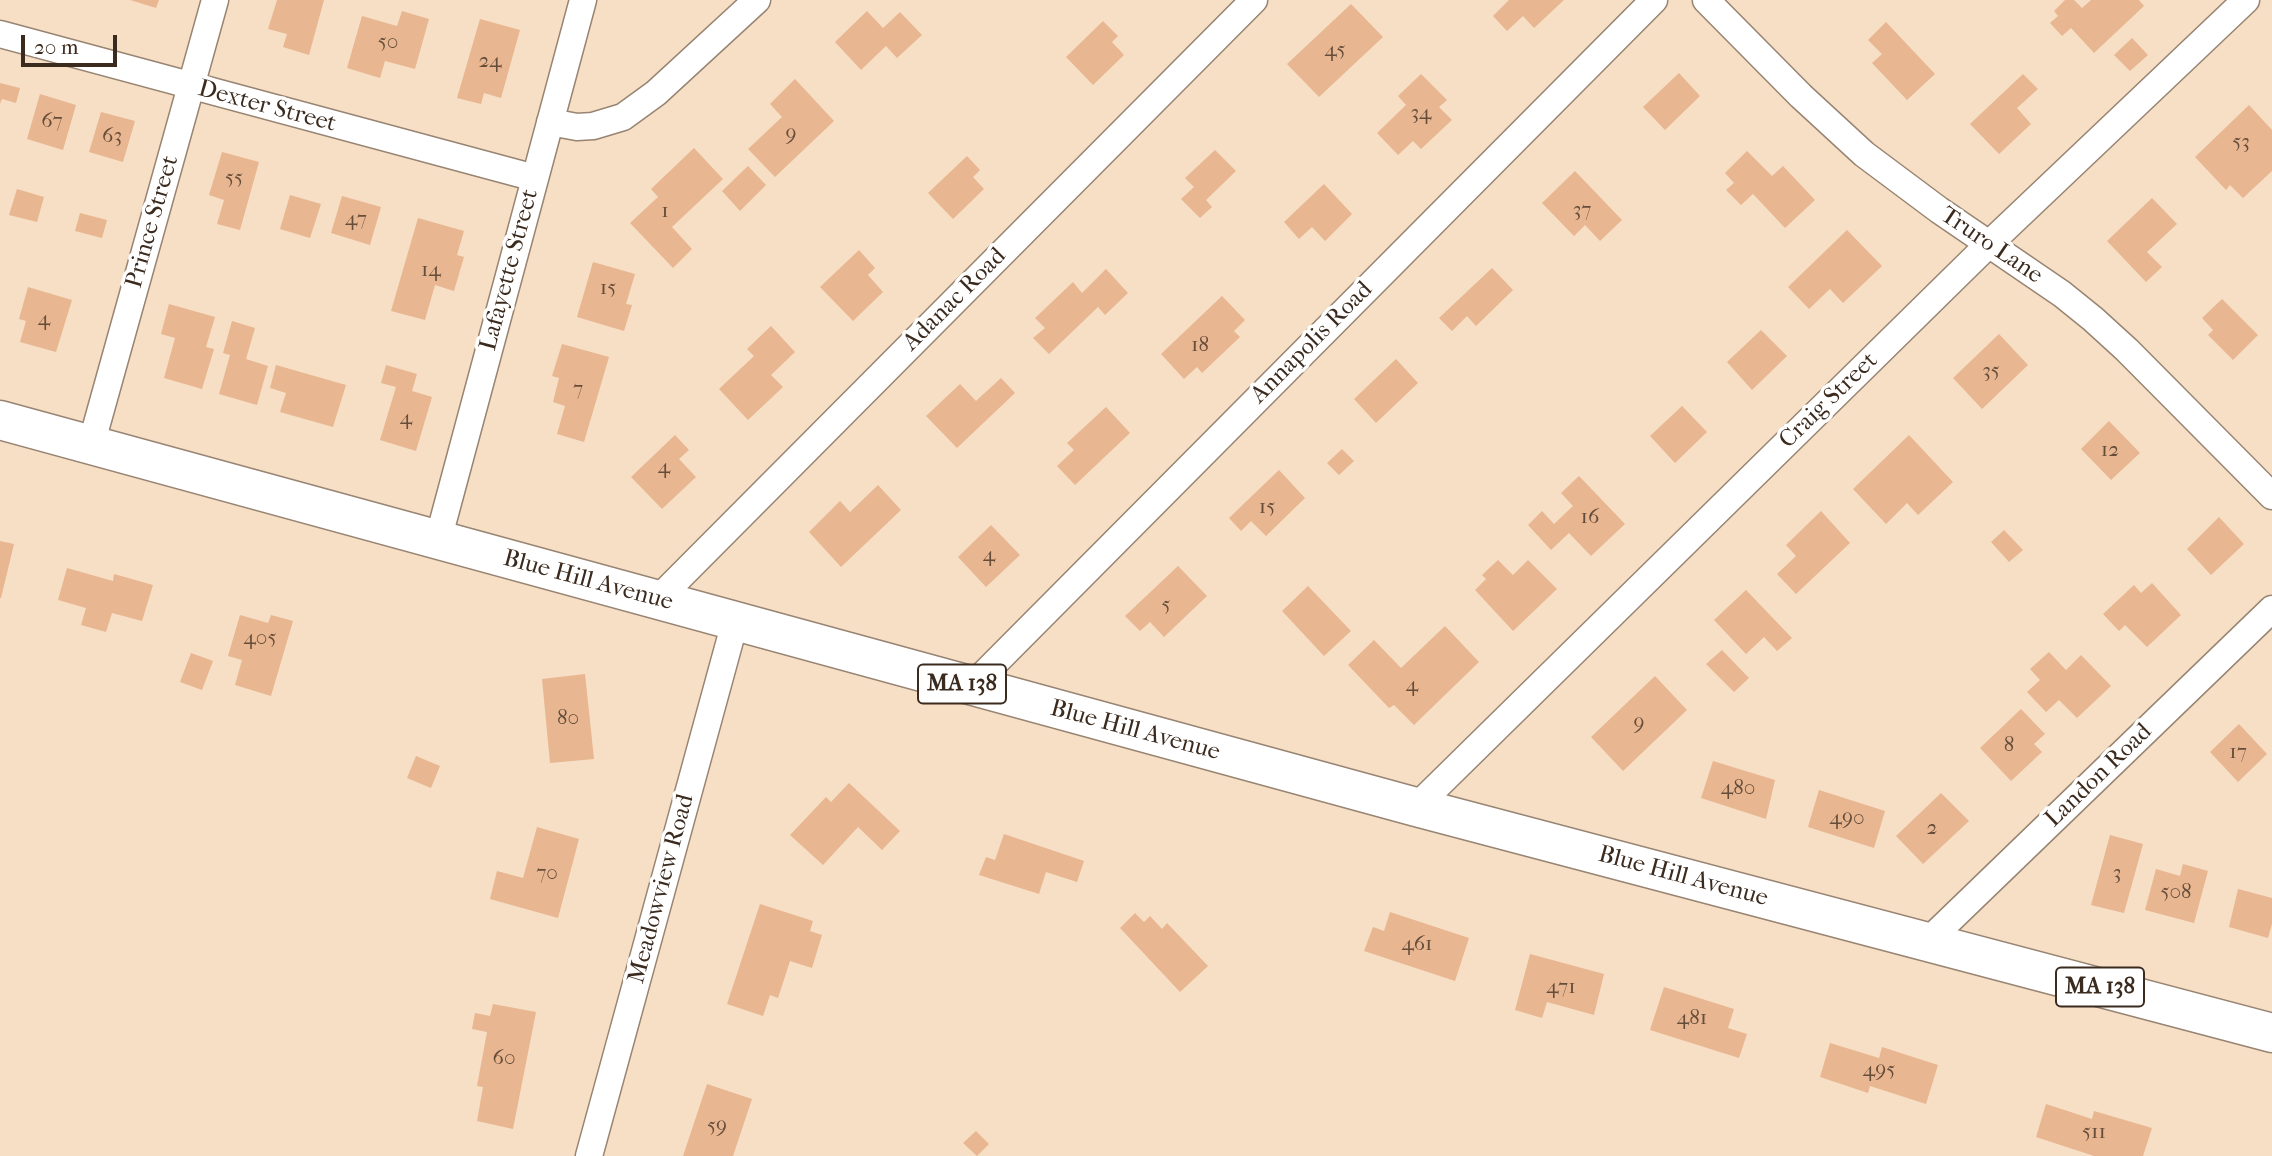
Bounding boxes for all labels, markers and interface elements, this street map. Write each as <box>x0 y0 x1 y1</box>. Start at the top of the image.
scale bar <box>24 21 121 65</box>
house number: 50 <box>378 30 398 56</box>
text: 20 m <box>34 35 78 59</box>
house number: 45 <box>1325 38 1345 64</box>
house number: 24 <box>478 49 502 75</box>
street label: Dexter Street <box>195 75 339 139</box>
house number: 34 <box>1410 101 1432 127</box>
house number: 67 <box>41 109 63 135</box>
house number: 9 <box>785 122 797 148</box>
house number: 63 <box>102 124 122 150</box>
house number: 53 <box>2232 130 2250 156</box>
street label: Prince Street <box>120 152 186 292</box>
house number: 55 <box>225 166 243 192</box>
street label: Lafayette Street <box>475 186 545 354</box>
house number: 37 <box>1573 198 1591 224</box>
house number: 1 <box>661 199 669 225</box>
street label: Truro Lane <box>1934 201 2048 291</box>
house number: 47 <box>345 207 367 233</box>
street label: Adanac Road <box>897 242 1013 358</box>
house number: 14 <box>421 258 441 284</box>
house number: 15 <box>600 276 616 302</box>
street label: Annapolis Road <box>1245 276 1379 410</box>
house number: 4 <box>38 307 50 333</box>
house number: 18 <box>1191 333 1209 359</box>
street label: Craig Street <box>1774 347 1884 455</box>
house number: 35 <box>1982 359 2000 385</box>
house number: 7 <box>573 377 583 403</box>
house number: 4 <box>400 406 412 432</box>
house number: 12 <box>2101 438 2119 464</box>
house number: 4 <box>658 455 670 481</box>
house number: 15 <box>1259 495 1275 521</box>
house number: 16 <box>1581 505 1599 531</box>
house number: 4 <box>983 543 995 569</box>
street label: Blue Hill Avenue <box>500 545 676 617</box>
house number: 5 <box>1161 593 1171 619</box>
house number: 405 <box>243 626 277 652</box>
road number: MA 138 <box>918 664 1006 704</box>
house number: 4 <box>1406 673 1418 699</box>
street label: Blue Hill Avenue <box>1047 695 1223 767</box>
house number: 80 <box>557 706 579 732</box>
house number: 9 <box>1633 711 1645 737</box>
street label: Landon Road <box>2040 718 2158 834</box>
house number: 8 <box>2004 733 2014 759</box>
house number: 17 <box>2229 740 2247 766</box>
house number: 480 <box>1721 776 1755 802</box>
street label: Meadowview Road <box>623 791 701 987</box>
house number: 490 <box>1830 806 1864 832</box>
house number: 2 <box>1927 816 1937 842</box>
street label: Blue Hill Avenue <box>1595 841 1771 913</box>
house number: 70 <box>536 861 558 887</box>
house number: 3 <box>2113 861 2121 887</box>
house number: 508 <box>2160 880 2192 906</box>
house number: 461 <box>1401 932 1433 958</box>
road number: MA 138 <box>2056 968 2144 1006</box>
house number: 471 <box>1546 975 1576 1001</box>
house number: 481 <box>1677 1006 1707 1032</box>
house number: 60 <box>493 1046 515 1072</box>
house number: 495 <box>1863 1058 1895 1084</box>
house number: 59 <box>707 1114 727 1140</box>
house number: 511 <box>2082 1120 2106 1146</box>

